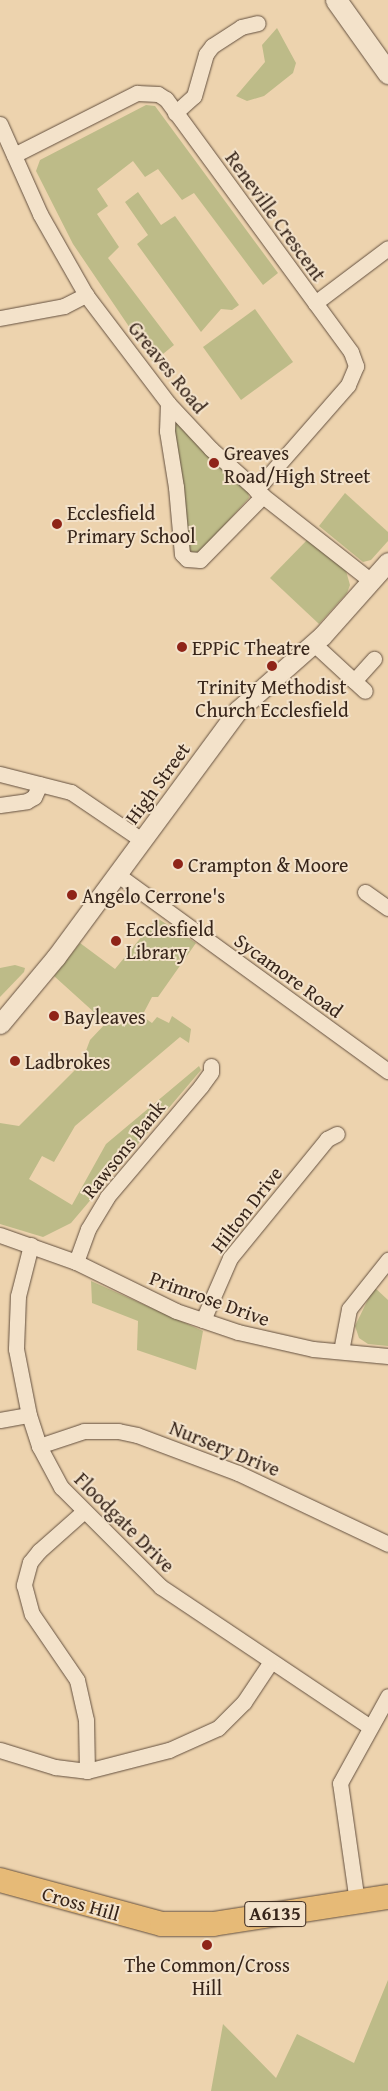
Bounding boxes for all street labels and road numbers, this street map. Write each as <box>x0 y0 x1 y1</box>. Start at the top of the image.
street label: Reneville Crescent <box>221 146 331 286</box>
street label: Greaves Road <box>124 316 212 418</box>
street label: High Street <box>119 737 195 829</box>
street label: Sycamore Road <box>230 928 348 1022</box>
street label: Rawsons Bank <box>76 1095 170 1203</box>
street label: Hilton Drive <box>205 1161 287 1257</box>
street label: Primrose Drive <box>147 1265 273 1331</box>
street label: Nursery Drive <box>166 1415 284 1481</box>
street label: Floodgate Drive <box>70 1467 180 1577</box>
street label: Cross Hill <box>40 1881 122 1925</box>
road number: A6135 <box>244 1898 306 1930</box>

